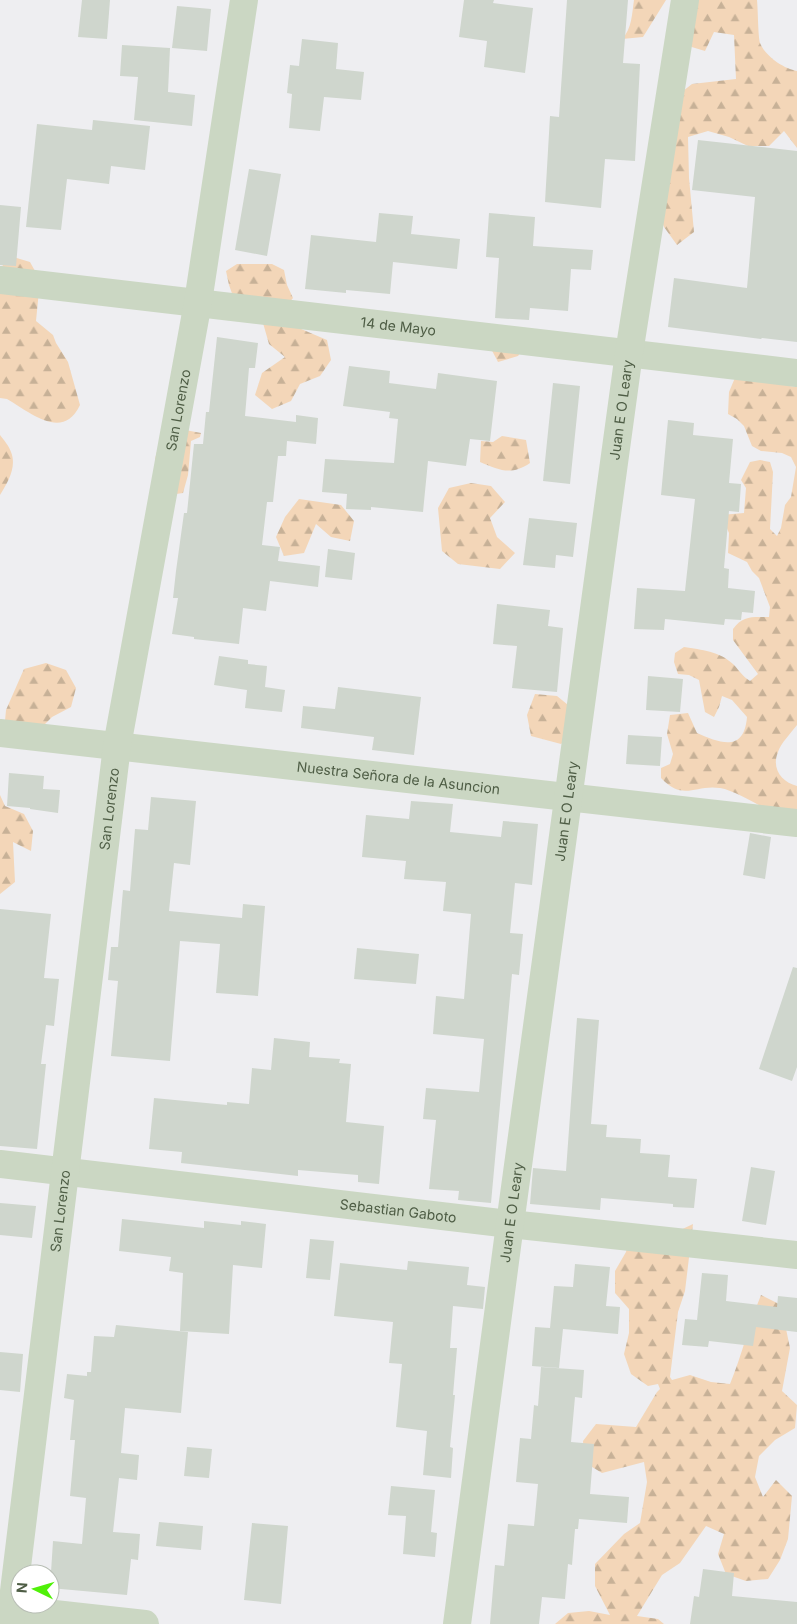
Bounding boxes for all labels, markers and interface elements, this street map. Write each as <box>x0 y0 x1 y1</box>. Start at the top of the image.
street label: 14 de Mayo <box>360 313 437 339</box>
street label: Juan E O Leary <box>605 359 636 461</box>
street label: San Lorenzo <box>162 368 194 452</box>
street label: Nuestra Señora de la Asuncion <box>296 758 501 797</box>
street label: Juan E O Leary <box>551 760 581 862</box>
street label: San Lorenzo <box>95 767 122 851</box>
street label: Juan E O Leary <box>496 1161 526 1264</box>
street label: San Lorenzo <box>46 1169 73 1253</box>
street label: Sebastian Gaboto <box>339 1195 458 1226</box>
north arrow <box>10 1564 60 1614</box>
text: N <box>13 1582 30 1594</box>

